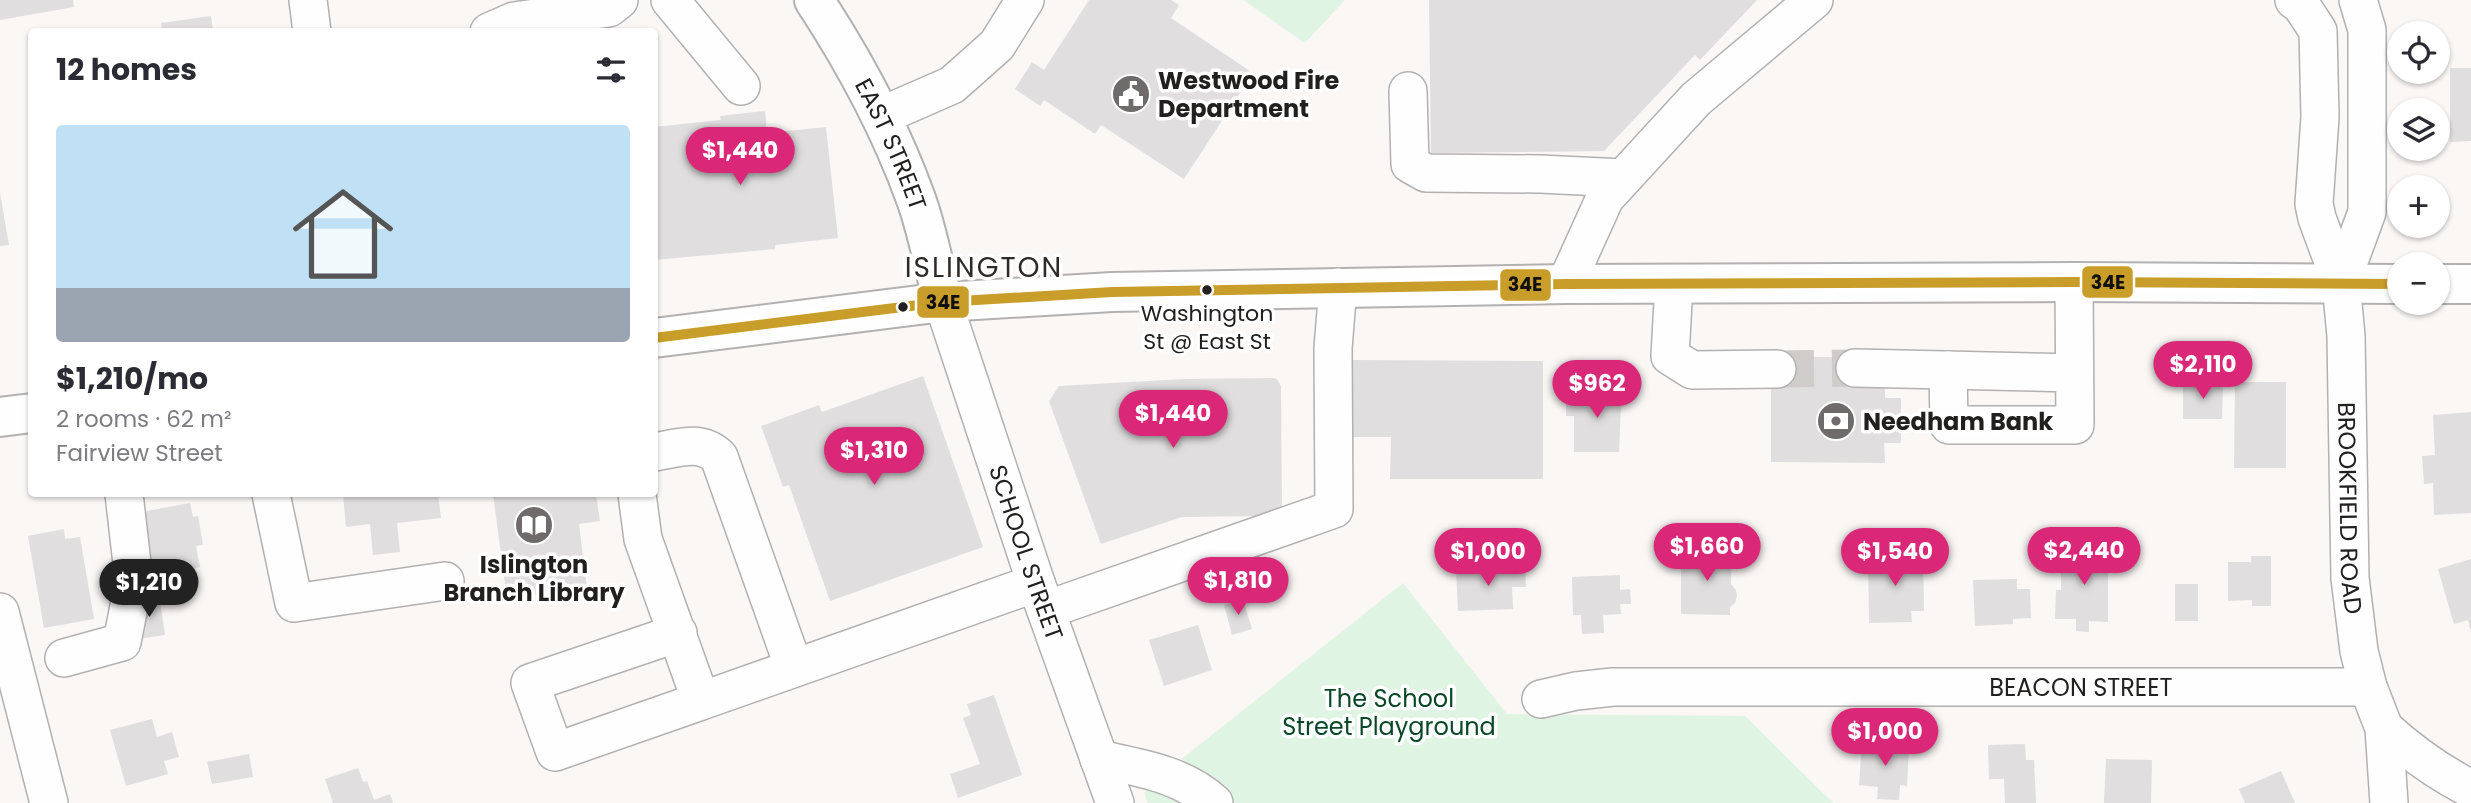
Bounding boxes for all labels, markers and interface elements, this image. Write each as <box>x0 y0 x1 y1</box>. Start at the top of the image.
map controls <box>2387 21 2450 315</box>
button: locate <box>2387 21 2450 84</box>
text: 12 homes <box>56 48 197 91</box>
icon: filters <box>592 51 630 89</box>
place label: Westwood Fire Department <box>1158 64 1339 125</box>
street label: EAST STREET <box>848 72 935 214</box>
public building icon: Westwood Fire Department <box>1110 73 1152 115</box>
button: layers <box>2387 98 2450 161</box>
pin: $1,440 <box>683 128 797 187</box>
text: $1,440 <box>702 134 778 166</box>
icon: home <box>280 171 406 297</box>
button: + <box>2387 175 2450 238</box>
district label: ISLINGTON <box>905 248 1063 287</box>
button: − <box>2387 252 2450 315</box>
line badge: 34E <box>2081 265 2134 299</box>
line badge: 34E <box>1499 268 1552 302</box>
text: 34E <box>2091 269 2125 296</box>
text: 34E <box>1508 271 1542 298</box>
marker: Washington St @ East St <box>1200 283 1214 297</box>
line badge: 34E <box>916 285 970 319</box>
text: 34E <box>926 289 960 316</box>
place label: Washington St @ East St <box>1141 298 1273 357</box>
unlabelled marker <box>896 300 910 314</box>
pin: $2,110 <box>2146 342 2260 401</box>
text: $2,110 <box>2169 348 2237 380</box>
text: $1,210/mo <box>56 357 208 400</box>
pin: $962 <box>1556 360 1638 420</box>
text: $962 <box>1568 367 1626 399</box>
pin: $1,440 <box>1116 391 1230 450</box>
text: $1,440 <box>1135 397 1211 429</box>
bank icon: Needham Bank <box>1815 400 1857 442</box>
street label: BROOKFIELD ROAD <box>2331 402 2371 616</box>
text: 2 rooms · 62 m² <box>56 403 232 435</box>
place label: Needham Bank <box>1863 405 2053 438</box>
pin: $1,310 <box>817 428 931 487</box>
text: $1,310 <box>840 434 908 466</box>
text: Fairview Street <box>56 437 223 469</box>
street label: SCHOOL STREET <box>982 461 1072 645</box>
library icon: Islington Branch Library <box>513 504 555 546</box>
pin: $1,660 <box>1650 524 1764 583</box>
pin: $1,000 <box>1431 528 1545 588</box>
pin: $1,540 <box>1838 528 1952 588</box>
pin: $2,440 <box>2027 528 2141 587</box>
text: $1,660 <box>1670 530 1744 562</box>
text: $2,440 <box>2043 534 2125 566</box>
text: $1,000 <box>1450 535 1526 567</box>
text: $1,540 <box>1857 535 1933 567</box>
place label: Islington Branch Library <box>443 548 625 609</box>
pin: $1,810 <box>1181 558 1295 617</box>
pin: $1,210 <box>92 560 206 619</box>
text: $1,810 <box>1204 564 1272 596</box>
text: $1,210 <box>115 566 183 598</box>
street label: BEACON STREET <box>1989 671 2172 704</box>
park label: The School Street Playground <box>1282 682 1496 743</box>
pin: $1,000 <box>1828 708 1942 768</box>
text: $1,000 <box>1847 715 1923 747</box>

